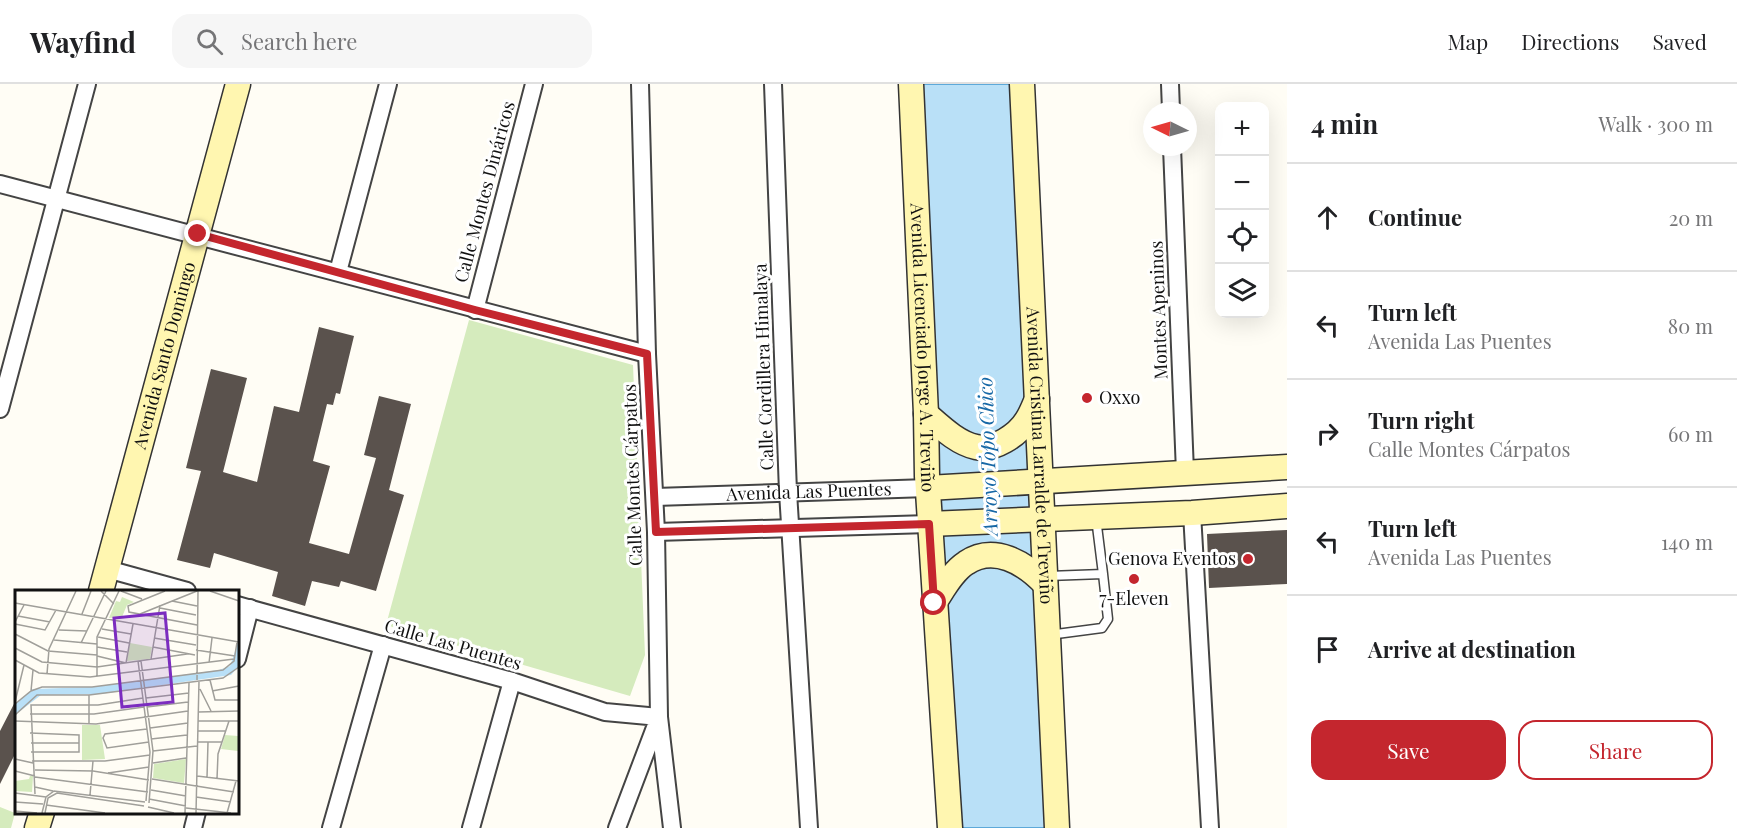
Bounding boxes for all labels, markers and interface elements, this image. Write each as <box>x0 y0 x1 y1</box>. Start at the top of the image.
search box <box>172 14 592 68</box>
text: Wayfind <box>30 23 136 60</box>
icon: search <box>193 25 226 58</box>
text: Search here <box>241 26 357 56</box>
text: Map <box>1447 27 1488 55</box>
text: Directions <box>1521 27 1619 55</box>
text: Saved <box>1652 27 1707 55</box>
street label: Calle Montes Dináricos <box>448 98 520 285</box>
north arrow <box>1143 102 1197 156</box>
map controls <box>1215 102 1269 318</box>
button: + <box>1215 102 1269 156</box>
text: 4 min <box>1311 106 1378 141</box>
text: Walk · 300 m <box>1598 110 1713 137</box>
button: − <box>1215 156 1269 210</box>
icon: ahead <box>1311 201 1344 234</box>
street label: Avenida Licenciado Jorge A. Treviño <box>905 202 941 493</box>
text: Continue <box>1368 202 1462 232</box>
text: 20 m <box>1669 204 1713 231</box>
button: locate <box>1215 210 1269 264</box>
route end <box>184 220 210 246</box>
street label: Montes Apeninos <box>1144 240 1172 380</box>
street label: Avenida Santo Domingo <box>127 259 200 452</box>
street label: Calle Cordillera Himalaya <box>747 263 779 471</box>
button: layers <box>1215 264 1269 318</box>
text: Turn left <box>1368 297 1457 327</box>
street label: Avenida Cristina Larralde de Treviño <box>1021 305 1059 605</box>
icon: left <box>1311 309 1344 342</box>
text: 80 m <box>1668 312 1713 339</box>
text: Avenida Las Puentes <box>1368 327 1552 354</box>
water label: Arroyo Topo Chico <box>970 376 1003 538</box>
street label: Calle Montes Cárpatos <box>617 384 647 566</box>
place label: Oxxo <box>1099 385 1140 409</box>
marker: Oxxo <box>1080 391 1094 405</box>
text: Turn right <box>1368 405 1474 435</box>
icon: right <box>1311 417 1344 450</box>
text: 60 m <box>1668 420 1713 447</box>
text: Calle Montes Cárpatos <box>1368 435 1570 462</box>
street label: Avenida Las Puentes <box>725 476 892 506</box>
text: Turn left <box>1368 513 1457 543</box>
icon: left <box>1311 525 1344 558</box>
text: 140 m <box>1661 528 1713 555</box>
text: Avenida Las Puentes <box>1368 543 1552 570</box>
place label: Genova Eventos <box>1108 546 1236 570</box>
marker: Genova Eventos <box>1241 552 1255 566</box>
marker: 7-Eleven <box>1127 572 1141 586</box>
place label: 7-Eleven <box>1099 586 1169 610</box>
route start <box>920 589 946 615</box>
inset map <box>15 590 238 813</box>
street label: Calle Las Puentes <box>382 613 525 675</box>
icon: arrive <box>1311 633 1344 666</box>
text: Arrive at destination <box>1368 634 1576 664</box>
button: Save <box>1311 720 1506 780</box>
button: Share <box>1518 720 1713 780</box>

